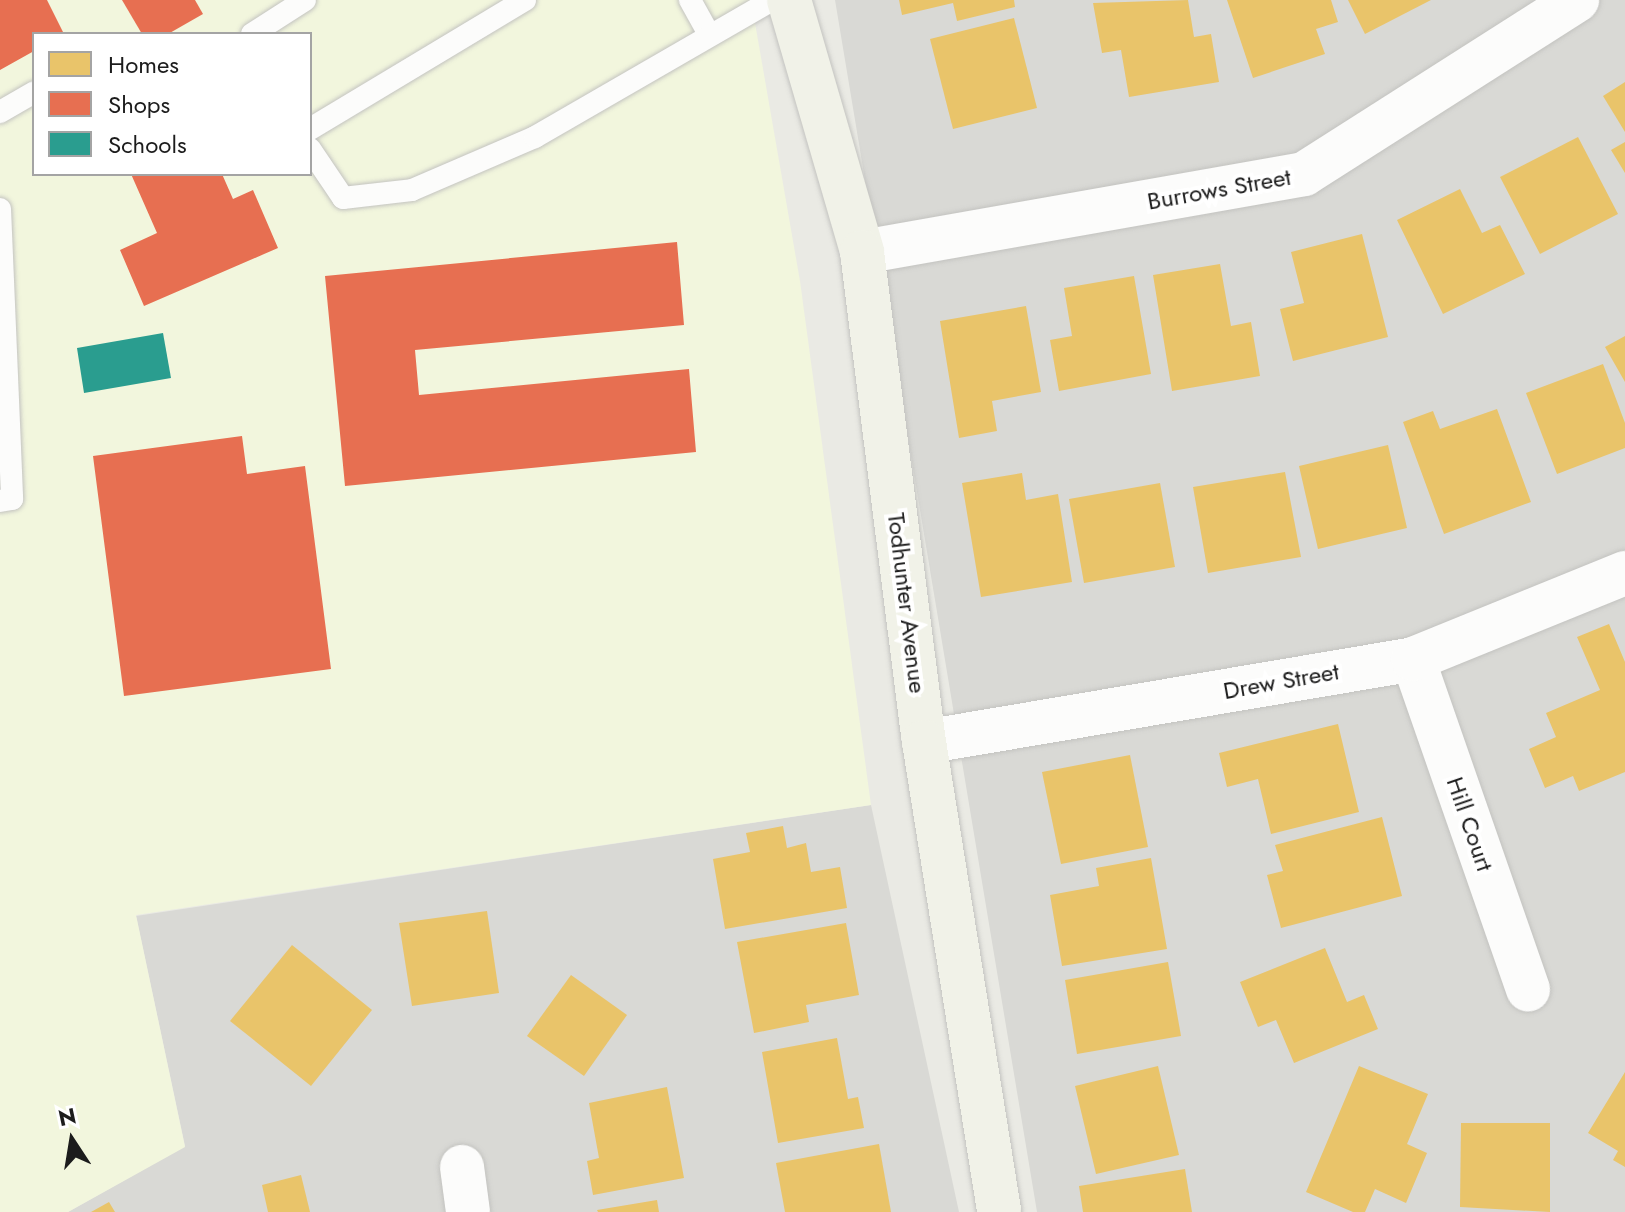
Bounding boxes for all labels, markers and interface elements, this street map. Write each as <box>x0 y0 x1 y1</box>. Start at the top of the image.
legend <box>32 32 312 176</box>
text: Homes <box>108 47 179 82</box>
text: Shops <box>108 87 170 122</box>
text: Schools <box>108 127 187 162</box>
street label: Burrows Street <box>1145 162 1293 216</box>
street label: Todhunter Avenue <box>882 511 932 695</box>
street label: Drew Street <box>1221 657 1341 705</box>
street label: Hill Court <box>1440 773 1500 875</box>
text: N <box>55 1099 79 1134</box>
north arrow <box>32 1100 112 1180</box>

